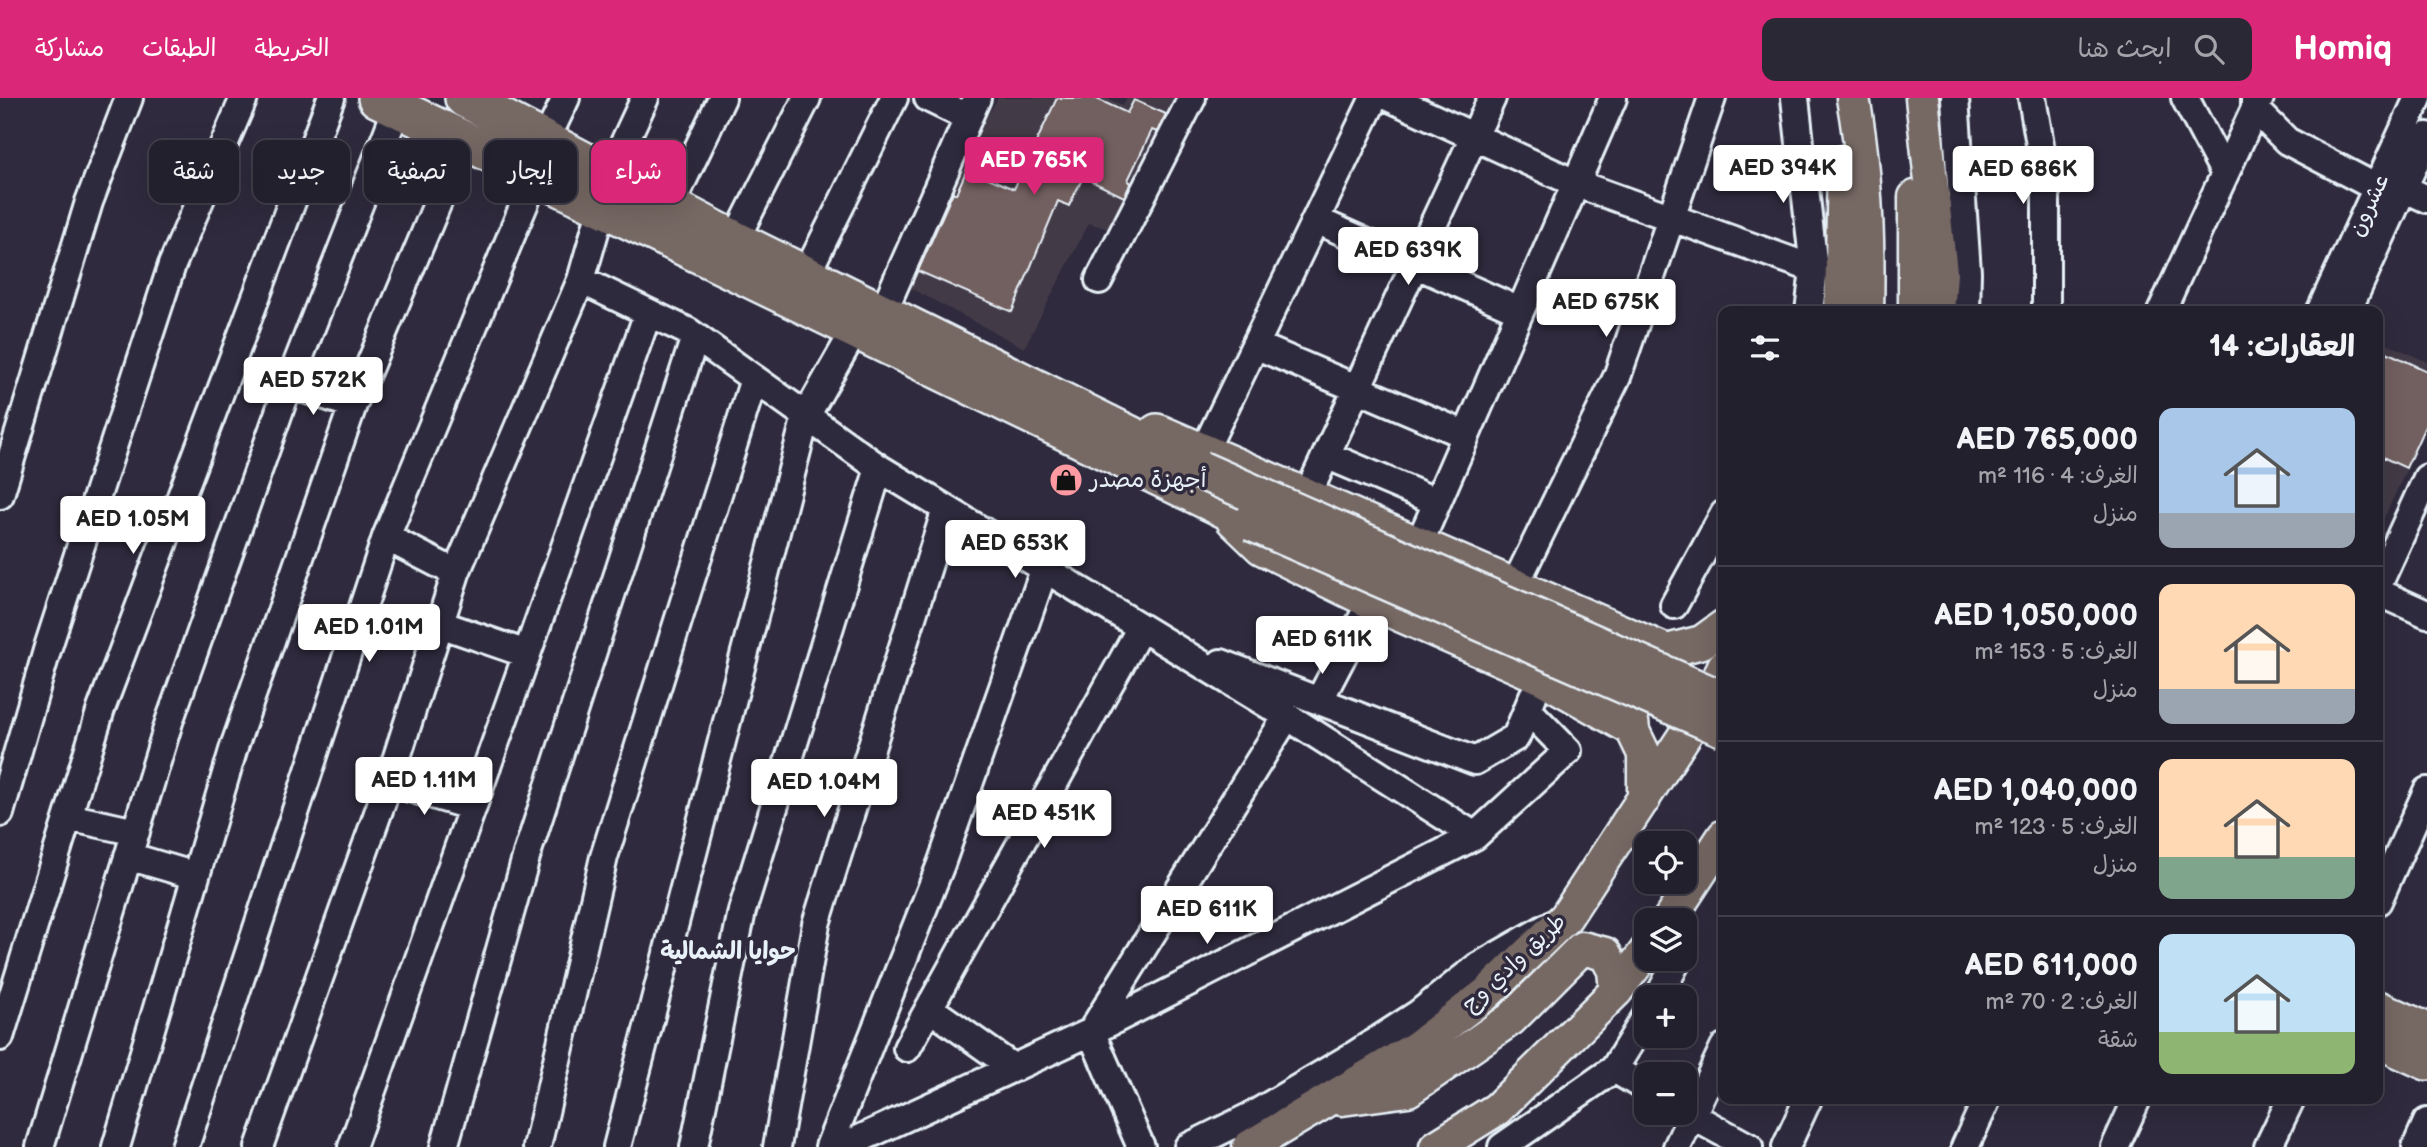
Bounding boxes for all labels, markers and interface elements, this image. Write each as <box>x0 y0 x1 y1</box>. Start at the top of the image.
search box <box>1762 18 2252 81</box>
text: Homiq <box>2294 29 2392 69</box>
icon: search <box>2190 30 2228 68</box>
text: مشاركة <box>35 34 104 63</box>
text: الطبقات <box>142 34 217 63</box>
text: الخريطة <box>255 34 329 63</box>
text: ابحث هنا <box>2078 34 2172 65</box>
pin: AED 765K <box>962 138 1106 197</box>
chip: شقة <box>149 140 239 203</box>
chip: جديد <box>253 140 350 203</box>
chip: تصفية <box>364 140 470 203</box>
chip: إيجار <box>484 140 577 203</box>
chip: شراء <box>591 140 686 203</box>
text: AED 765K <box>981 146 1087 174</box>
pin: AED 394K <box>1711 146 1855 205</box>
pin: AED 686K <box>1951 146 2095 206</box>
text: AED 394K <box>1729 154 1837 182</box>
text: AED 686K <box>1969 155 2077 183</box>
street label: عشرون <box>2342 169 2396 241</box>
pin: AED 639K <box>1336 228 1480 287</box>
text: AED 639K <box>1354 236 1462 264</box>
pin: AED 675K <box>1534 280 1678 339</box>
text: AED 675K <box>1553 288 1659 316</box>
icon: filters <box>1746 329 1784 367</box>
text: العقارات: 14 <box>2209 329 2355 365</box>
pin: AED 572K <box>241 358 385 417</box>
text: AED 572K <box>260 366 366 394</box>
text: AED 765,000 <box>1957 422 2138 458</box>
icon: home <box>2215 436 2299 520</box>
shop icon: أجهزة مصدر <box>1047 461 1085 499</box>
text: الغرف: 4 · 116 m² <box>1978 462 2138 490</box>
place label: أجهزة مصدر <box>1088 465 1207 494</box>
pin: AED 1.05M <box>53 496 213 556</box>
text: منزل <box>2093 500 2138 528</box>
text: AED 1.05M <box>76 505 190 533</box>
pin: AED 653K <box>943 520 1087 580</box>
text: AED 653K <box>961 529 1069 557</box>
text: AED 1,050,000 <box>1934 598 2138 634</box>
pin: AED 1.01M <box>289 604 449 664</box>
icon: home <box>2215 612 2299 696</box>
text: AED 1.01M <box>314 613 424 641</box>
pin: AED 611K <box>1250 616 1394 676</box>
text: AED 611K <box>1272 625 1372 653</box>
text: الغرف: 5 · 153 m² <box>1974 638 2138 666</box>
text: منزل <box>2093 676 2138 704</box>
pin: AED 1.11M <box>344 758 504 817</box>
pin: AED 1.04M <box>744 760 904 819</box>
text: AED 1.11M <box>371 766 477 794</box>
text: AED 1.04M <box>767 768 881 796</box>
text: AED 1,040,000 <box>1934 773 2138 809</box>
icon: home <box>2215 787 2299 871</box>
pin: AED 451K <box>972 790 1116 850</box>
text: AED 451K <box>992 799 1096 827</box>
text: الغرف: 5 · 123 m² <box>1975 813 2138 841</box>
map controls <box>1634 831 1697 1125</box>
button: locate <box>1634 831 1697 894</box>
text: منزل <box>2093 851 2138 879</box>
pin: AED 611K <box>1135 886 1279 946</box>
text: AED 611K <box>1157 895 1257 923</box>
street label: طريق وادي وج <box>1456 908 1573 1020</box>
button: layers <box>1634 908 1697 971</box>
district label: حوايا الشمالية <box>660 937 796 966</box>
text: AED 611,000 <box>1965 948 2138 984</box>
icon: home <box>2215 962 2299 1046</box>
button: + <box>1634 985 1697 1048</box>
text: الغرف: 2 · 70 m² <box>1986 988 2138 1016</box>
text: شقة <box>2098 1026 2138 1054</box>
button: − <box>1634 1062 1697 1125</box>

